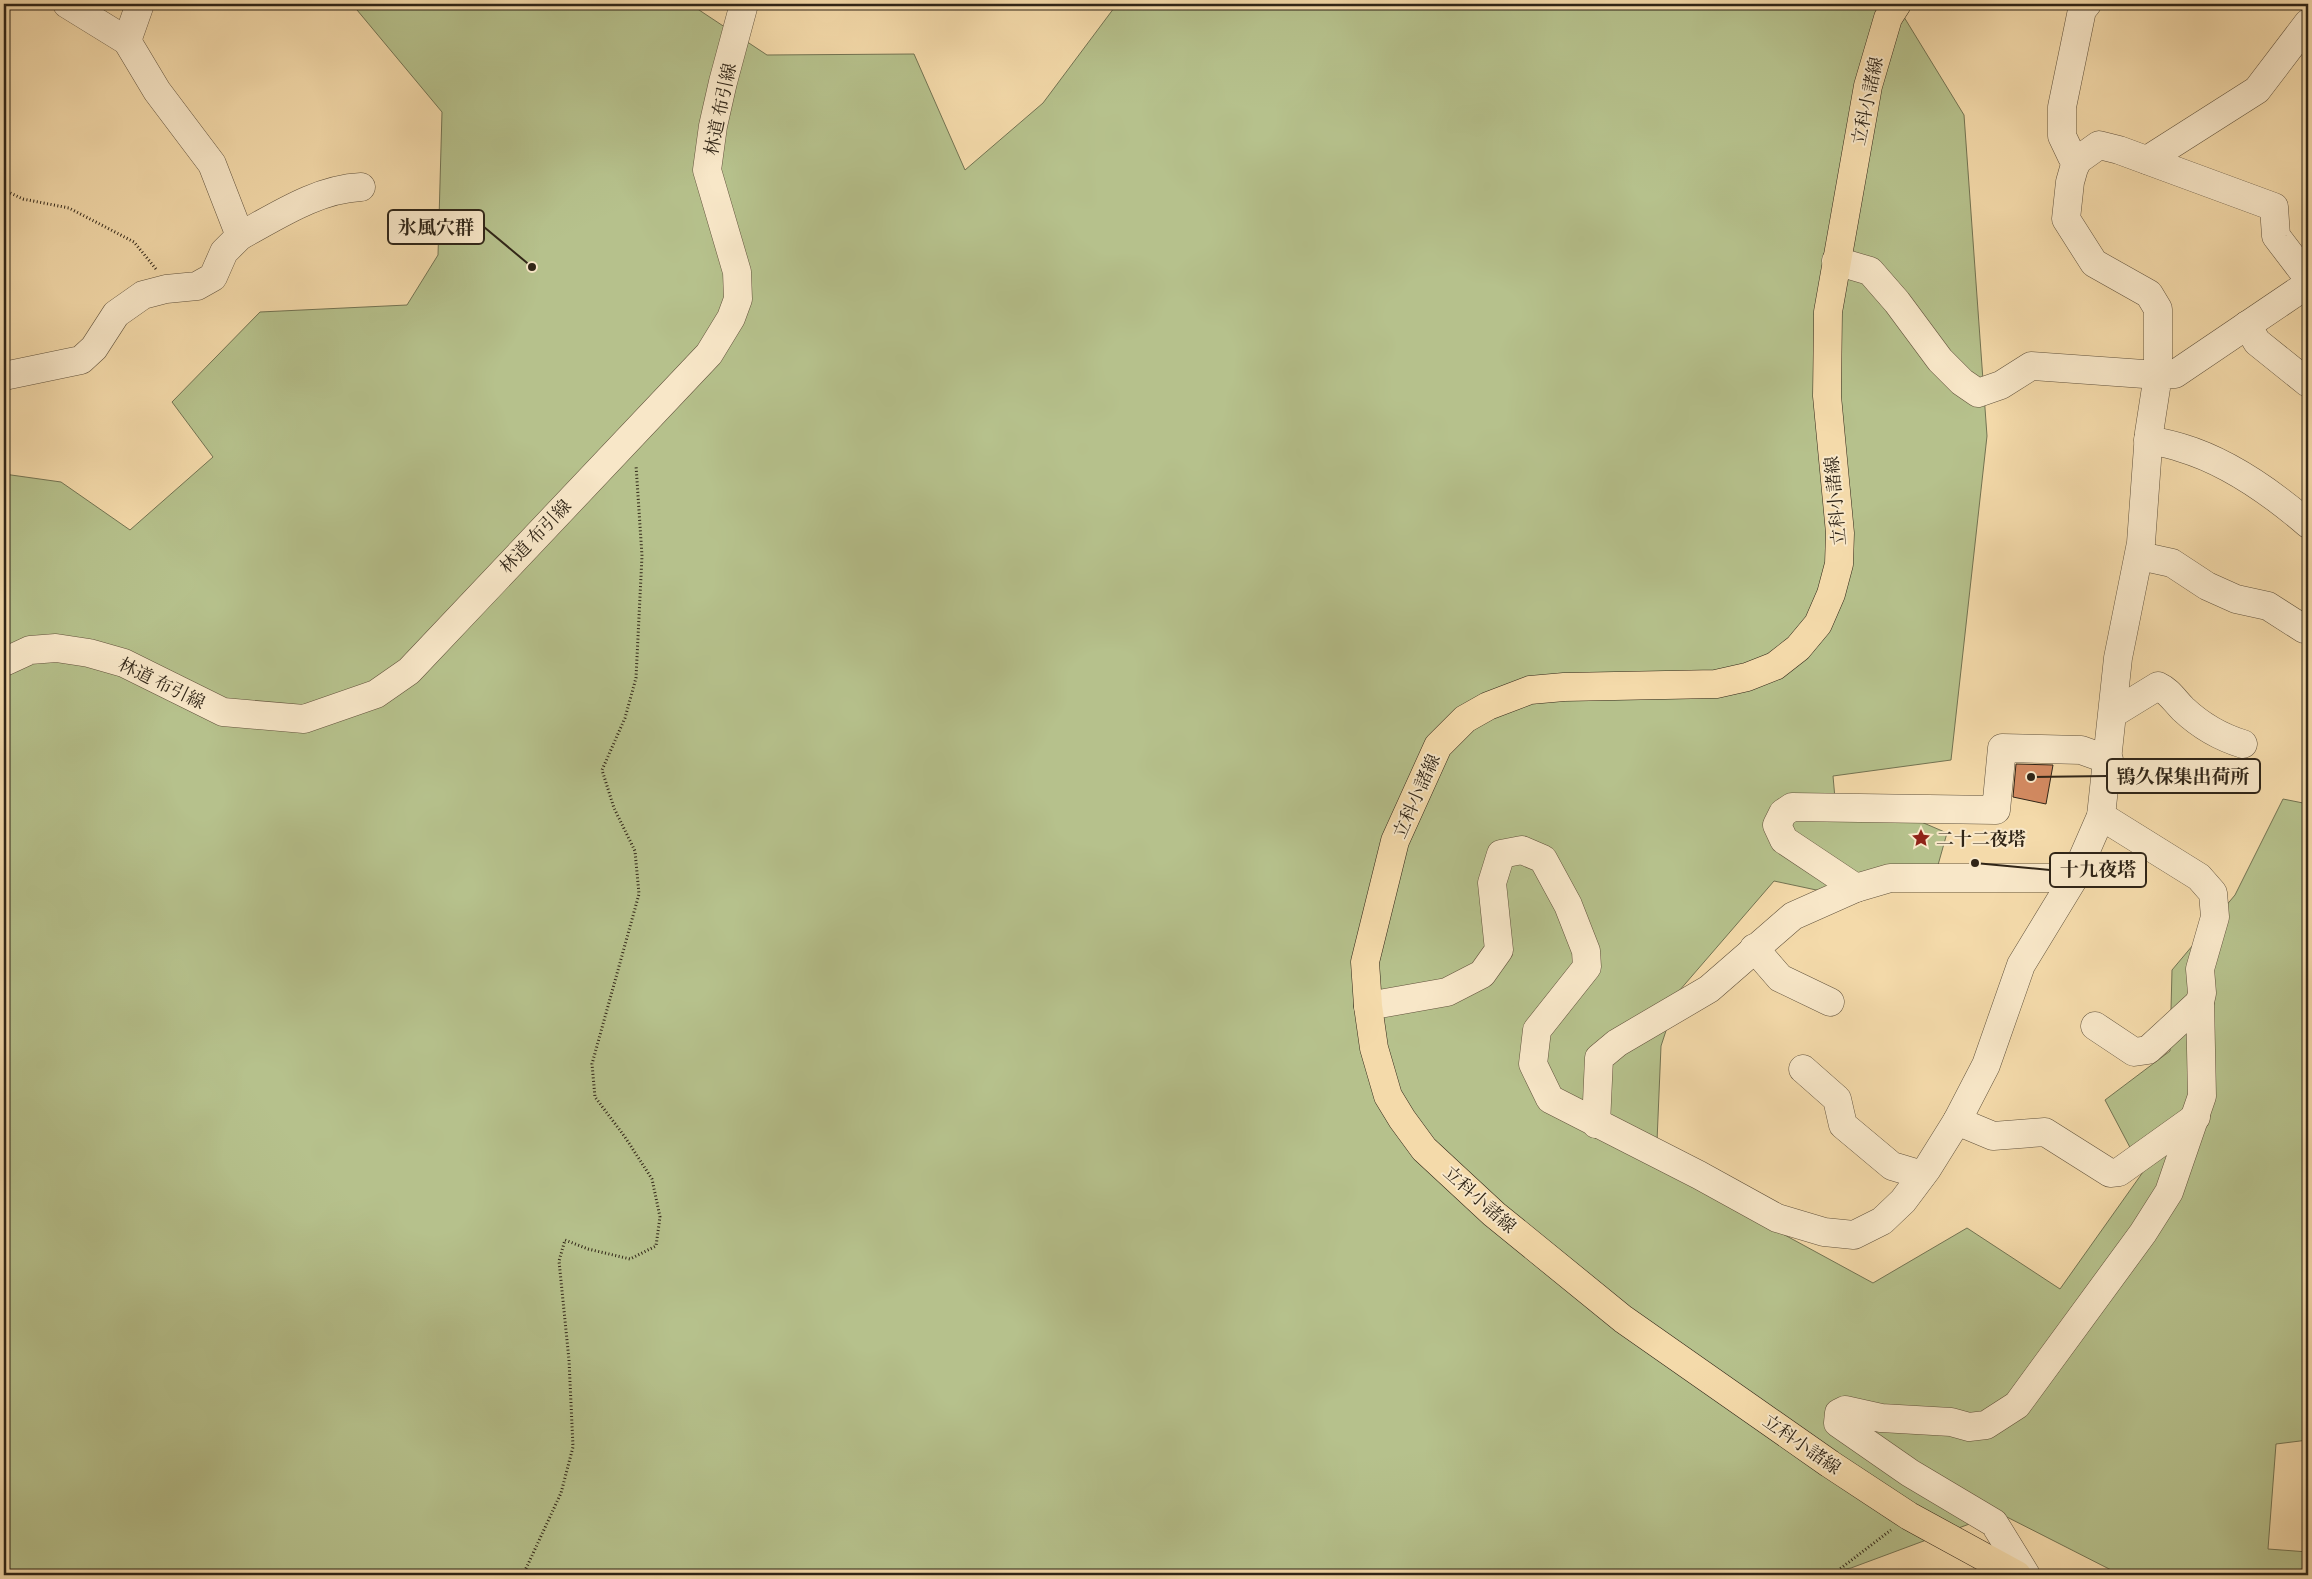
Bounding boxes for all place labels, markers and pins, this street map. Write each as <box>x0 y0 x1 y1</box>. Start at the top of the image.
callout: 氷風穴群 <box>388 210 484 244</box>
callout: 鴇久保集出荷所 <box>2107 759 2260 793</box>
place icon: 二十二夜塔 <box>1910 827 1932 849</box>
place label: 二十二夜塔 <box>1936 827 2026 850</box>
callout: 十九夜塔 <box>2050 853 2146 887</box>

